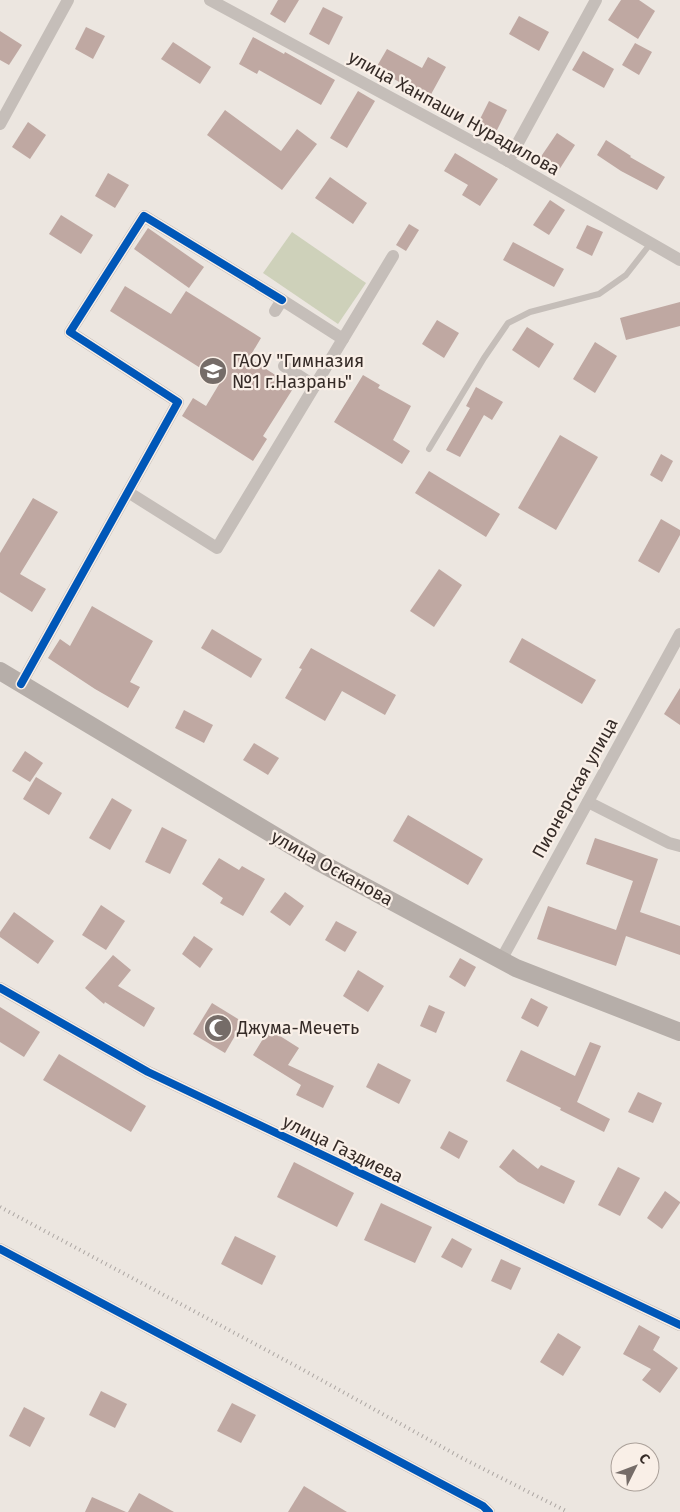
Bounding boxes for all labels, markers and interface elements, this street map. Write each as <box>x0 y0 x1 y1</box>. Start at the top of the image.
street label: улица Ханпаши Нурадилова <box>345 46 563 180</box>
place label: ГАОУ "Гимназия №1 г.Назрань" <box>232 350 364 393</box>
school or university icon: ГАОУ "Гимназия №1 г.Назрань" <box>198 356 228 386</box>
street label: Пионерская улица <box>527 714 623 862</box>
street label: улица Осканова <box>267 825 397 911</box>
mosque icon: Джума-Мечеть <box>203 1013 233 1043</box>
place label: Джума-Мечеть <box>236 1017 359 1039</box>
street label: улица Газдиева <box>279 1110 407 1188</box>
north arrow <box>610 1442 660 1492</box>
text: С <box>635 1450 653 1467</box>

